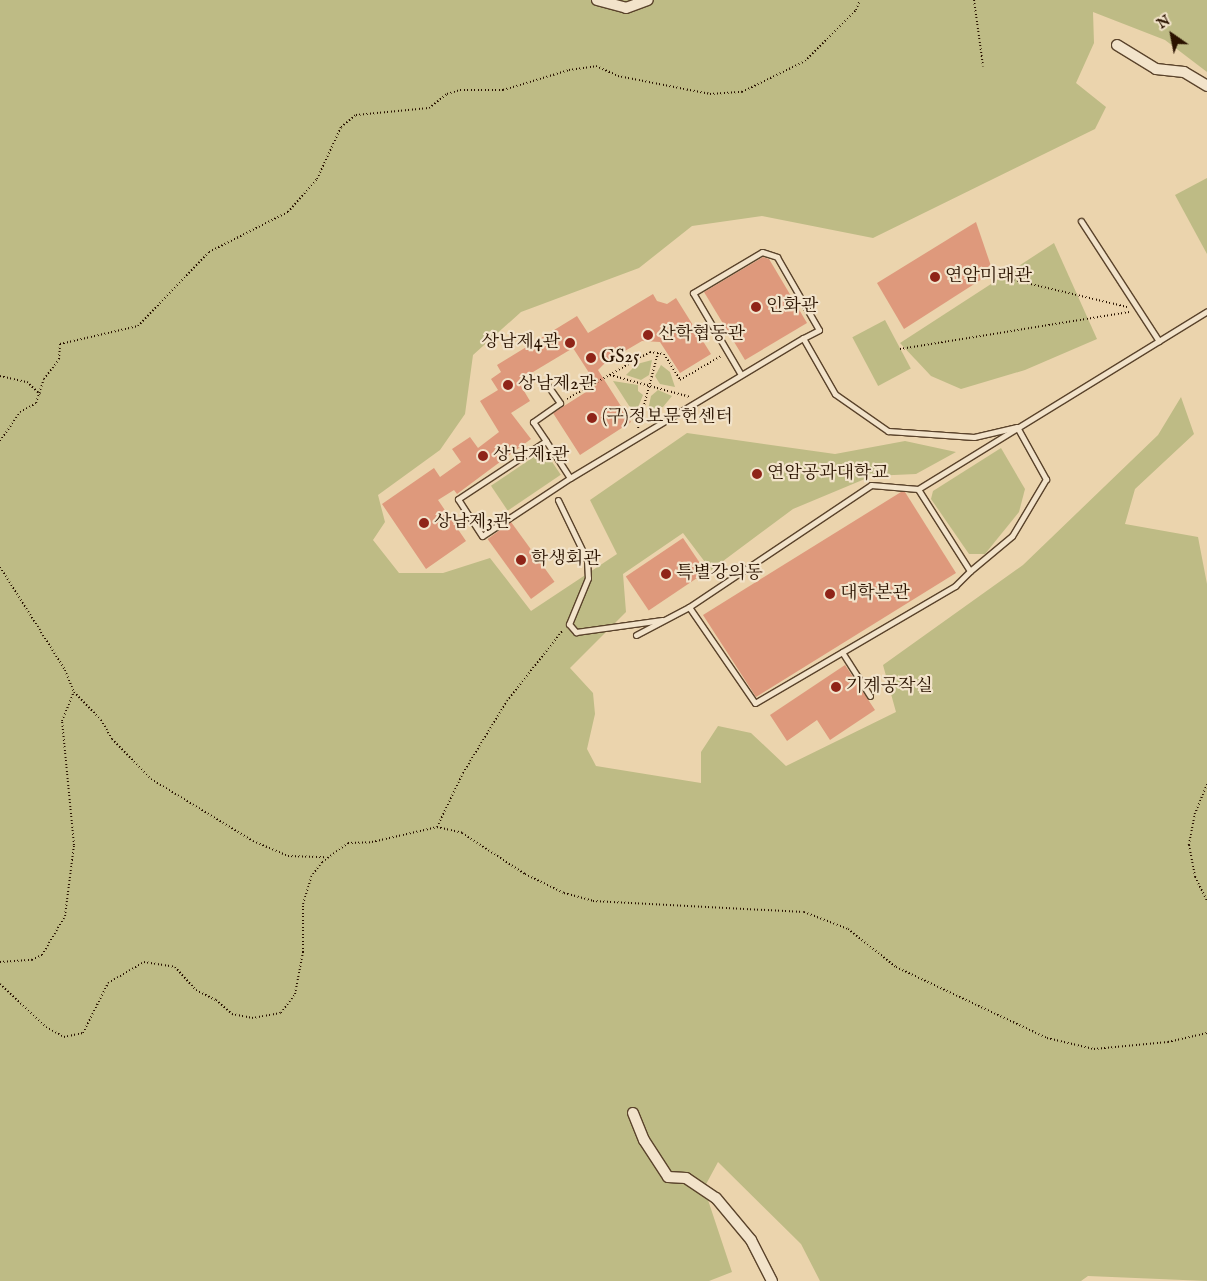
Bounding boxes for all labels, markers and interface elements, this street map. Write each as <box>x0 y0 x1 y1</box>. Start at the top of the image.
north arrow <box>1147 10 1197 60</box>
text: N <box>1154 12 1174 33</box>
place label: 연암미래관 <box>945 266 1032 288</box>
marker: 연암미래관 <box>929 271 941 283</box>
place label: 인화관 <box>766 296 818 318</box>
marker: 인화관 <box>750 301 762 313</box>
place label: 산학협동관 <box>658 324 745 346</box>
marker: 산학협동관 <box>642 329 654 341</box>
place label: 상남제4관 <box>482 332 560 354</box>
marker: 상남제4관 <box>564 337 576 349</box>
place label: GS25 <box>601 347 639 369</box>
marker: GS25 <box>585 352 597 364</box>
place label: 상남제2관 <box>518 374 596 396</box>
marker: 상남제2관 <box>502 379 514 391</box>
place label: (구)정보문헌센터 <box>602 407 733 429</box>
marker: (구)정보문헌센터 <box>586 412 598 424</box>
place label: 상남제1관 <box>493 445 569 467</box>
marker: 상남제1관 <box>477 450 489 462</box>
place label: 연암공과대학교 <box>767 463 889 485</box>
marker: 연암공과대학교 <box>751 468 763 480</box>
place label: 상남제3관 <box>434 512 510 534</box>
marker: 상남제3관 <box>418 517 430 529</box>
place label: 학생회관 <box>531 549 601 571</box>
marker: 학생회관 <box>515 554 527 566</box>
place label: 특별강의동 <box>676 563 763 585</box>
marker: 특별강의동 <box>660 568 672 580</box>
place label: 대학본관 <box>840 583 910 605</box>
marker: 대학본관 <box>824 588 836 600</box>
place label: 기계공작실 <box>846 676 933 698</box>
marker: 기계공작실 <box>830 681 842 693</box>

